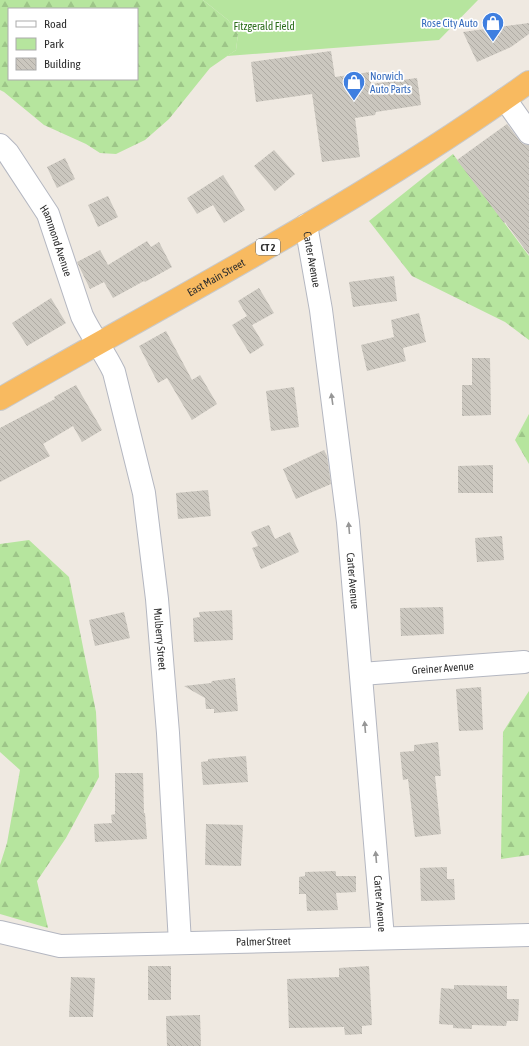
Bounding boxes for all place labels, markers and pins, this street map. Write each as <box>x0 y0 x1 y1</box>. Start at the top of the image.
shop icon: Rose City Auto <box>480 10 506 43</box>
place label: Rose City Auto <box>421 17 478 29</box>
shop icon: Norwich Auto Parts <box>341 69 367 102</box>
place label: Norwich Auto Parts <box>370 70 411 95</box>

